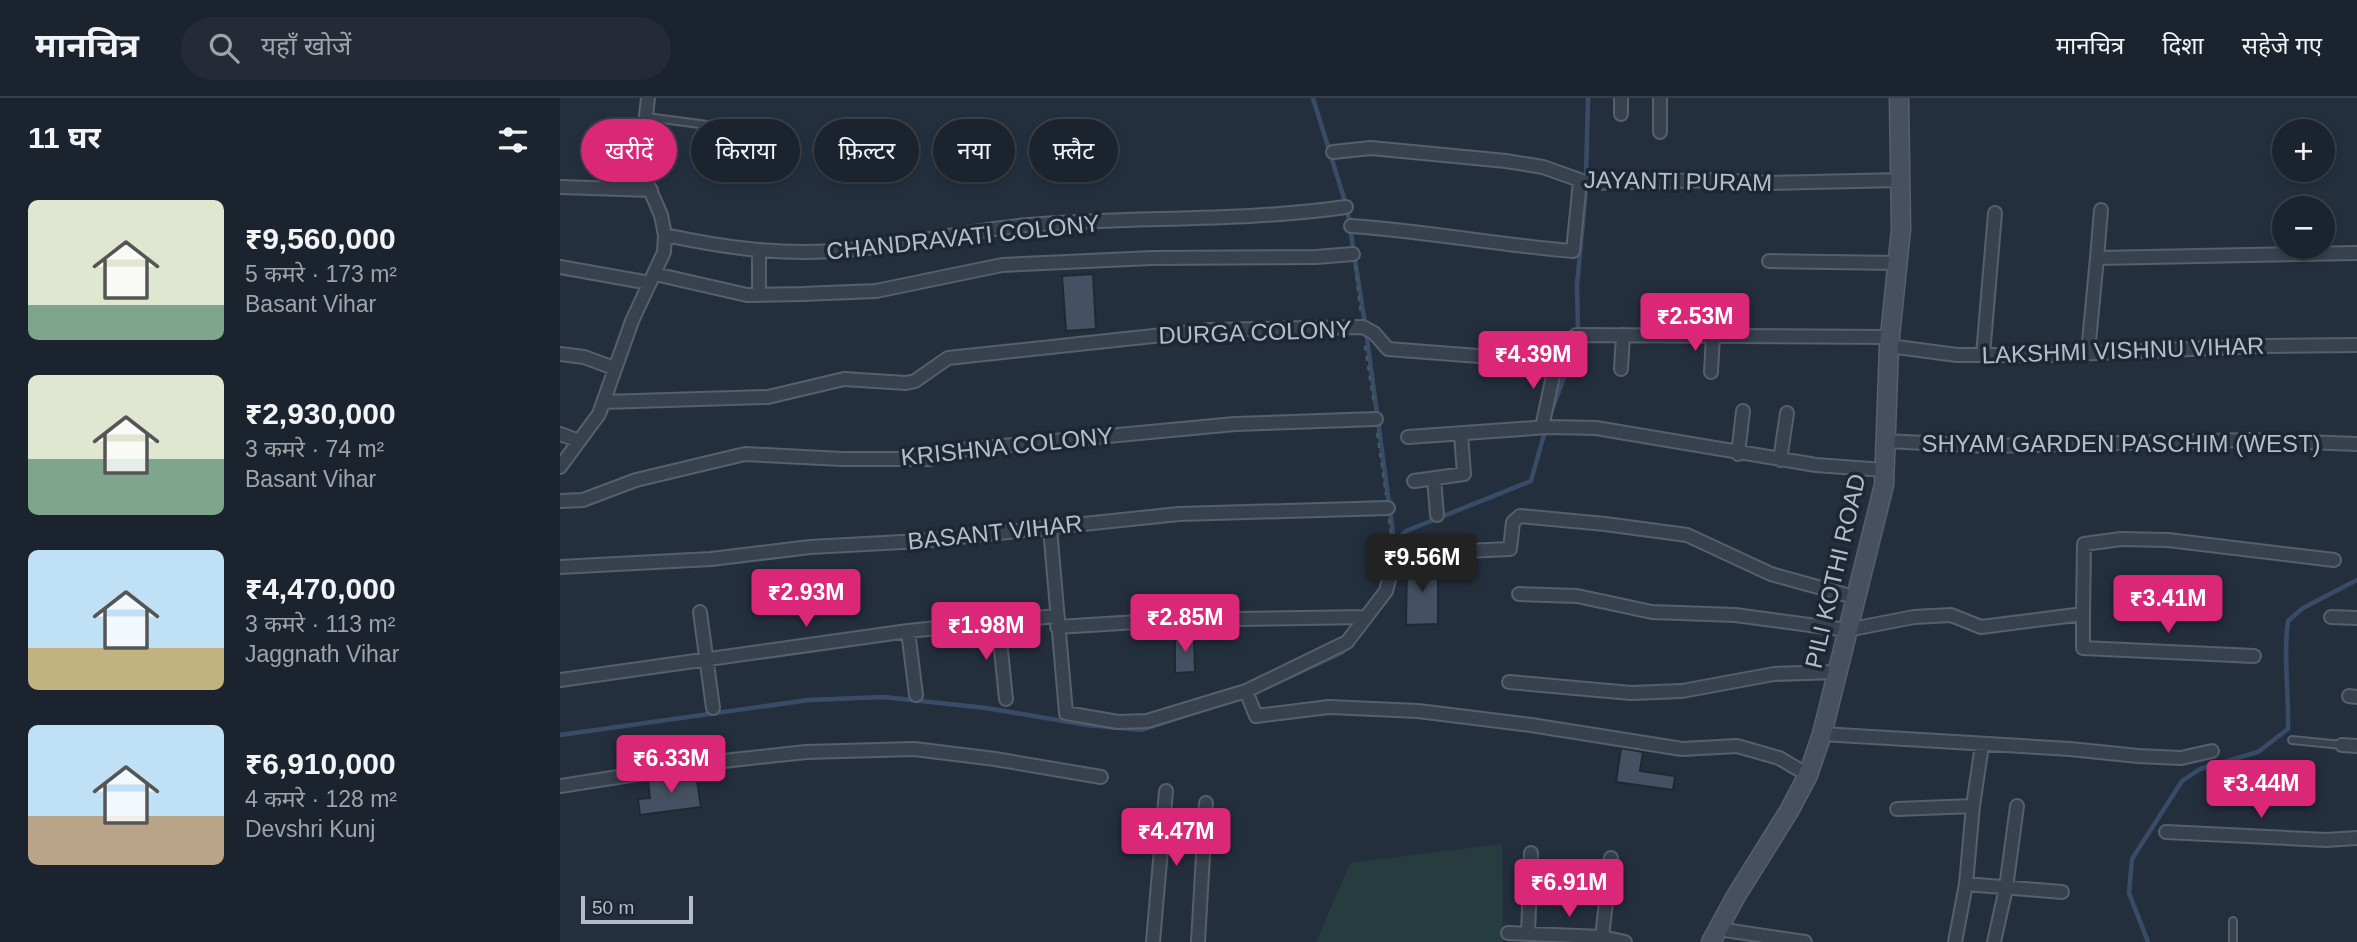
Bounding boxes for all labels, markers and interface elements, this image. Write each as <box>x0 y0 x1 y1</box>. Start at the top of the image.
search box <box>181 17 671 80</box>
text: मानचित्र <box>35 27 139 64</box>
icon: search <box>205 29 243 67</box>
text: यहाँ खोजें <box>261 31 351 61</box>
text: मानचित्र <box>2056 32 2124 59</box>
text: दिशा <box>2162 32 2204 59</box>
text: सहेजे गए <box>2242 32 2322 59</box>
chip: खरीदें <box>581 119 677 182</box>
chip: किराया <box>691 119 800 182</box>
chip: फ़िल्टर <box>814 119 919 182</box>
chip: नया <box>933 119 1015 182</box>
chip: फ़्लैट <box>1029 119 1118 182</box>
map controls <box>2272 119 2335 259</box>
button: + <box>2272 119 2335 182</box>
text: 11 घर <box>28 121 101 154</box>
icon: filters <box>494 121 532 159</box>
street label: JAYANTI PURAM <box>1584 166 1772 196</box>
button: − <box>2272 196 2335 259</box>
street label: CHANDRAVATI COLONY <box>825 209 1101 265</box>
text: ₹9,560,000 <box>245 222 396 255</box>
icon: home <box>84 228 168 312</box>
text: 5 कमरे · 173 m² <box>245 261 397 287</box>
text: Basant Vihar <box>245 291 376 317</box>
pin: ₹2.53M <box>1638 294 1752 353</box>
text: ₹2.53M <box>1656 303 1734 329</box>
street label: DURGA COLONY <box>1158 315 1352 349</box>
pin: ₹4.39M <box>1476 331 1590 391</box>
street label: LAKSHMI VISHNU VIHAR <box>1981 332 2265 368</box>
text: ₹4.39M <box>1494 341 1572 367</box>
text: ₹2,930,000 <box>245 397 396 430</box>
icon: home <box>84 403 168 487</box>
street label: KRISHNA COLONY <box>899 421 1115 471</box>
street label: SHYAM GARDEN PASCHIM (WEST) <box>1921 430 2321 457</box>
text: 3 कमरे · 74 m² <box>245 436 384 462</box>
text: Basant Vihar <box>245 466 376 492</box>
street label: PILI KOTHI ROAD <box>1799 471 1871 671</box>
street label: BASANT VIHAR <box>906 509 1084 555</box>
pin: ₹9.56M <box>1365 534 1479 594</box>
text: ₹9.56M <box>1383 544 1461 570</box>
pin: ₹2.93M <box>749 570 863 629</box>
text: ₹4,470,000 <box>245 572 396 605</box>
pin: ₹3.41M <box>2111 575 2225 635</box>
icon: home <box>84 578 168 662</box>
text: ₹2.93M <box>767 579 845 605</box>
text: ₹3.41M <box>2129 585 2207 611</box>
pin: ₹2.85M <box>1128 594 1242 654</box>
pin: ₹1.98M <box>929 602 1043 662</box>
text: ₹2.85M <box>1146 604 1224 630</box>
text: 3 कमरे · 113 m² <box>245 611 395 637</box>
text: ₹1.98M <box>947 612 1025 638</box>
text: Jaggnath Vihar <box>245 641 399 667</box>
pin: ₹6.33M <box>614 736 728 795</box>
text: ₹6.33M <box>632 745 710 771</box>
text: ₹6,910,000 <box>245 747 396 780</box>
icon: home <box>84 753 168 837</box>
pin: ₹3.44M <box>2204 760 2318 820</box>
text: ₹3.44M <box>2222 770 2300 796</box>
text: 4 कमरे · 128 m² <box>245 786 397 812</box>
pin: ₹4.47M <box>1119 808 1233 868</box>
text: Devshri Kunj <box>245 816 375 842</box>
text: ₹4.47M <box>1137 818 1215 844</box>
pin: ₹6.91M <box>1512 860 1626 919</box>
text: ₹6.91M <box>1530 869 1608 895</box>
scale bar <box>581 893 693 925</box>
text: 50 m <box>592 897 634 918</box>

